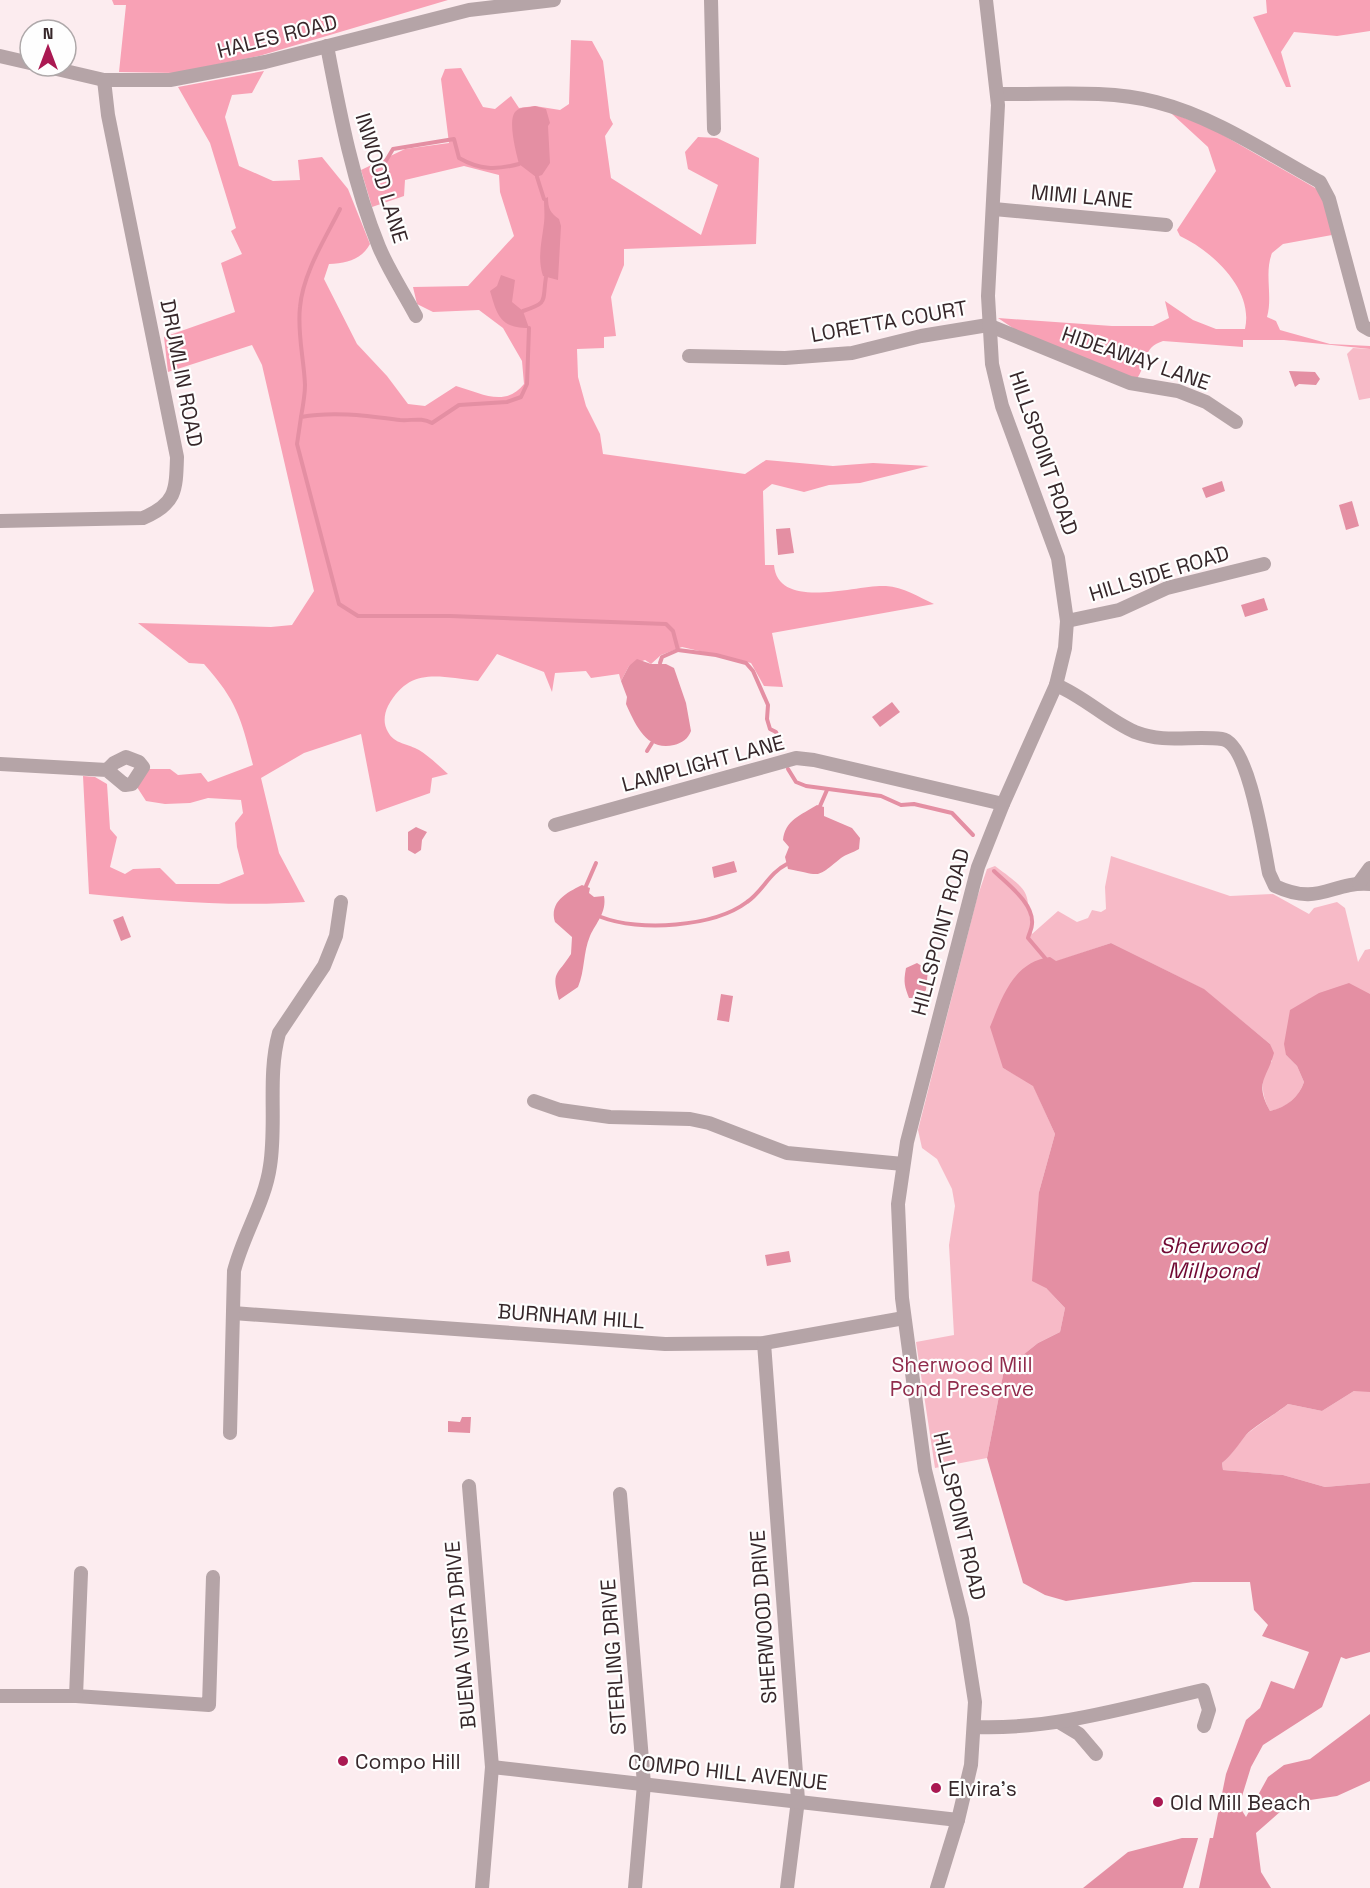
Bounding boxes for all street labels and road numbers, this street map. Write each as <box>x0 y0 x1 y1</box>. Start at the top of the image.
street label: HALES ROAD <box>214 8 340 64</box>
street label: INWOOD LANE <box>349 110 415 246</box>
street label: MIMI LANE <box>1030 178 1134 214</box>
street label: LORETTA COURT <box>809 294 969 348</box>
street label: DRUMLIN ROAD <box>154 297 210 449</box>
street label: HIDEAWAY LANE <box>1058 320 1214 396</box>
street label: HILLSPOINT ROAD <box>1003 367 1085 539</box>
street label: HILLSIDE ROAD <box>1086 539 1232 607</box>
street label: LAMPLIGHT LANE <box>619 728 787 798</box>
street label: HILLSPOINT ROAD <box>905 845 975 1019</box>
street label: BURNHAM HILL <box>497 1297 645 1335</box>
street label: HILLSPOINT ROAD <box>928 1429 992 1603</box>
street label: SHERWOOD DRIVE <box>743 1529 783 1705</box>
street label: BUENA VISTA DRIVE <box>438 1540 482 1730</box>
street label: STERLING DRIVE <box>594 1578 632 1736</box>
street label: COMPO HILL AVENUE <box>627 1748 829 1796</box>

